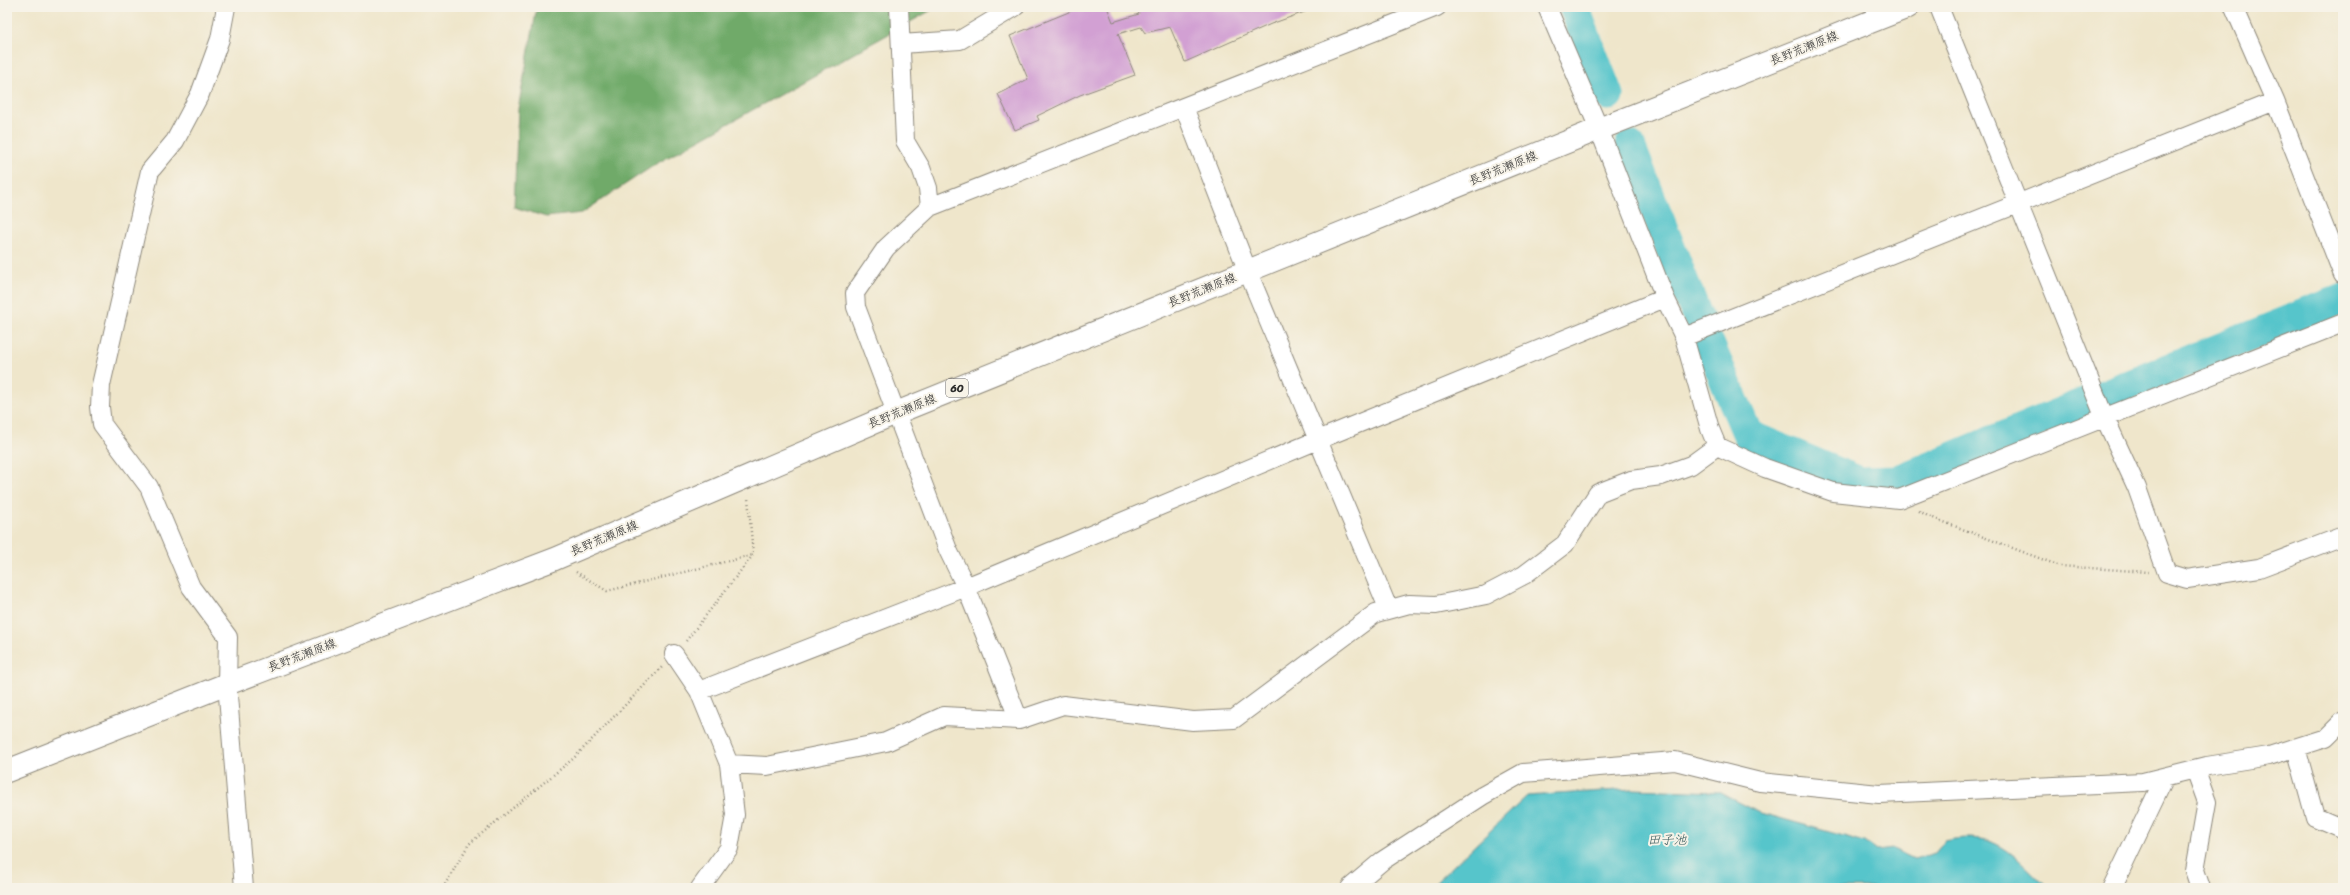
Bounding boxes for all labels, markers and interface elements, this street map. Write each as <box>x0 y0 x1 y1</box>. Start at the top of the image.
street label: 長野荒瀬原線 <box>1766 24 1842 72</box>
street label: 長野荒瀬原線 <box>1465 144 1541 192</box>
street label: 長野荒瀬原線 <box>1164 266 1240 314</box>
road number: 60 <box>946 379 968 397</box>
street label: 長野荒瀬原線 <box>864 387 940 435</box>
street label: 長野荒瀬原線 <box>567 514 641 562</box>
street label: 長野荒瀬原線 <box>264 632 340 678</box>
water label: 田子池 <box>1647 828 1687 851</box>

